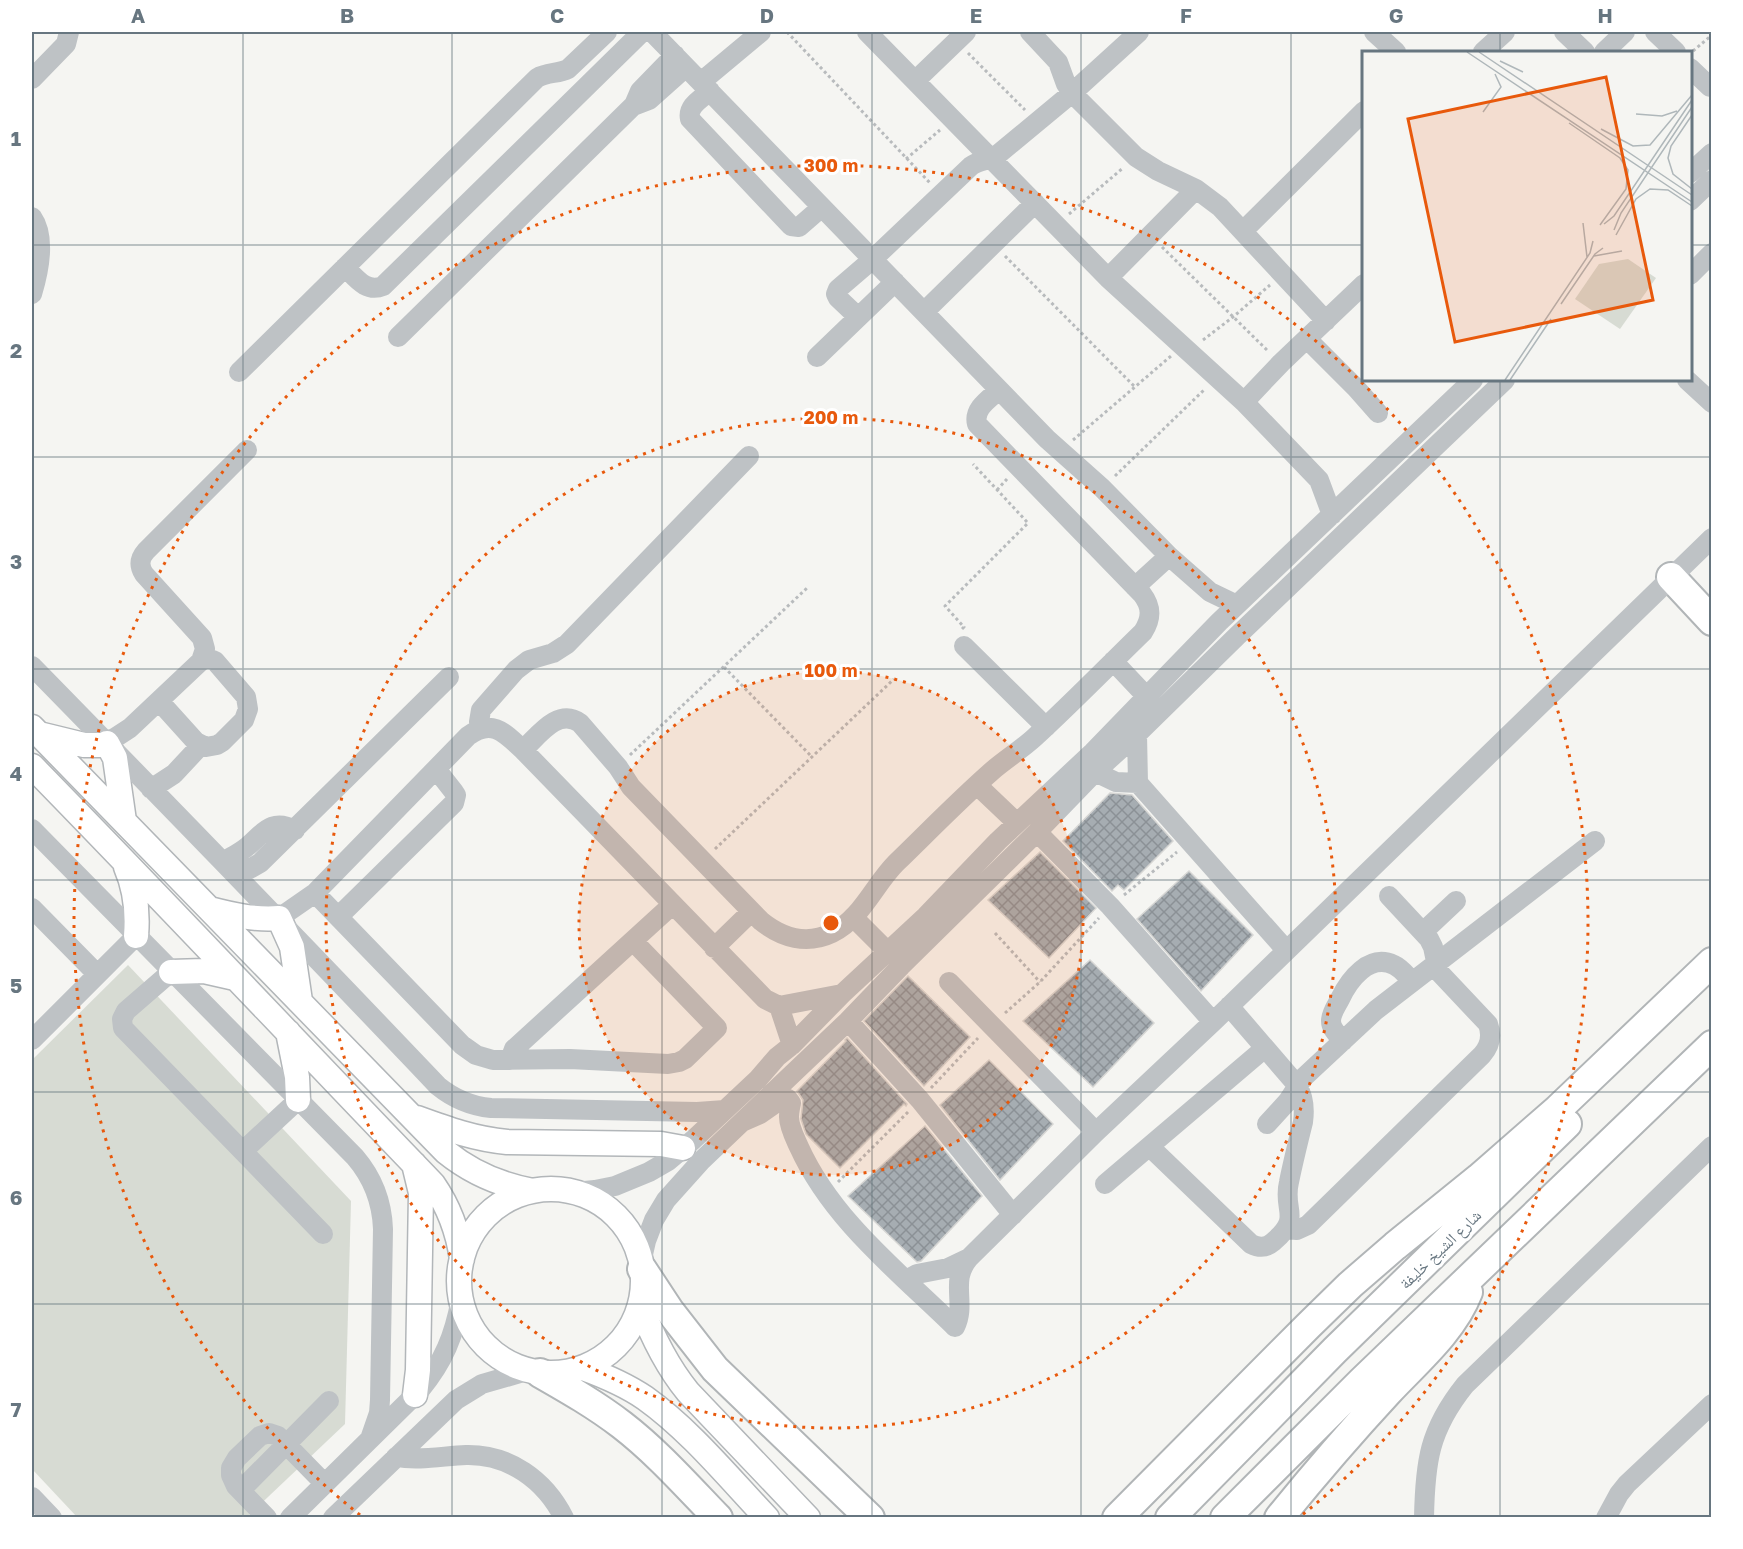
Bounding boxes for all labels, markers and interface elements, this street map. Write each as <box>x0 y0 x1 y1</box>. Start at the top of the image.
text: A <box>131 3 145 27</box>
text: B <box>340 3 354 27</box>
text: C <box>550 3 564 27</box>
text: D <box>760 3 774 27</box>
text: E <box>970 3 982 27</box>
text: F <box>1180 3 1192 27</box>
text: G <box>1389 3 1403 27</box>
text: H <box>1597 3 1613 27</box>
inset map <box>1362 51 1692 381</box>
text: 1 <box>11 126 21 150</box>
text: 300 m <box>804 154 858 176</box>
text: 2 <box>10 338 22 362</box>
text: 200 m <box>804 406 858 428</box>
text: 3 <box>10 549 22 573</box>
text: 100 m <box>805 659 857 681</box>
text: 4 <box>10 761 22 785</box>
centre of rings <box>821 913 841 933</box>
text: 5 <box>10 973 22 997</box>
text: 6 <box>10 1185 22 1209</box>
street label: شارع الشيخ خليفة <box>1395 1205 1486 1294</box>
text: 7 <box>11 1397 22 1421</box>

